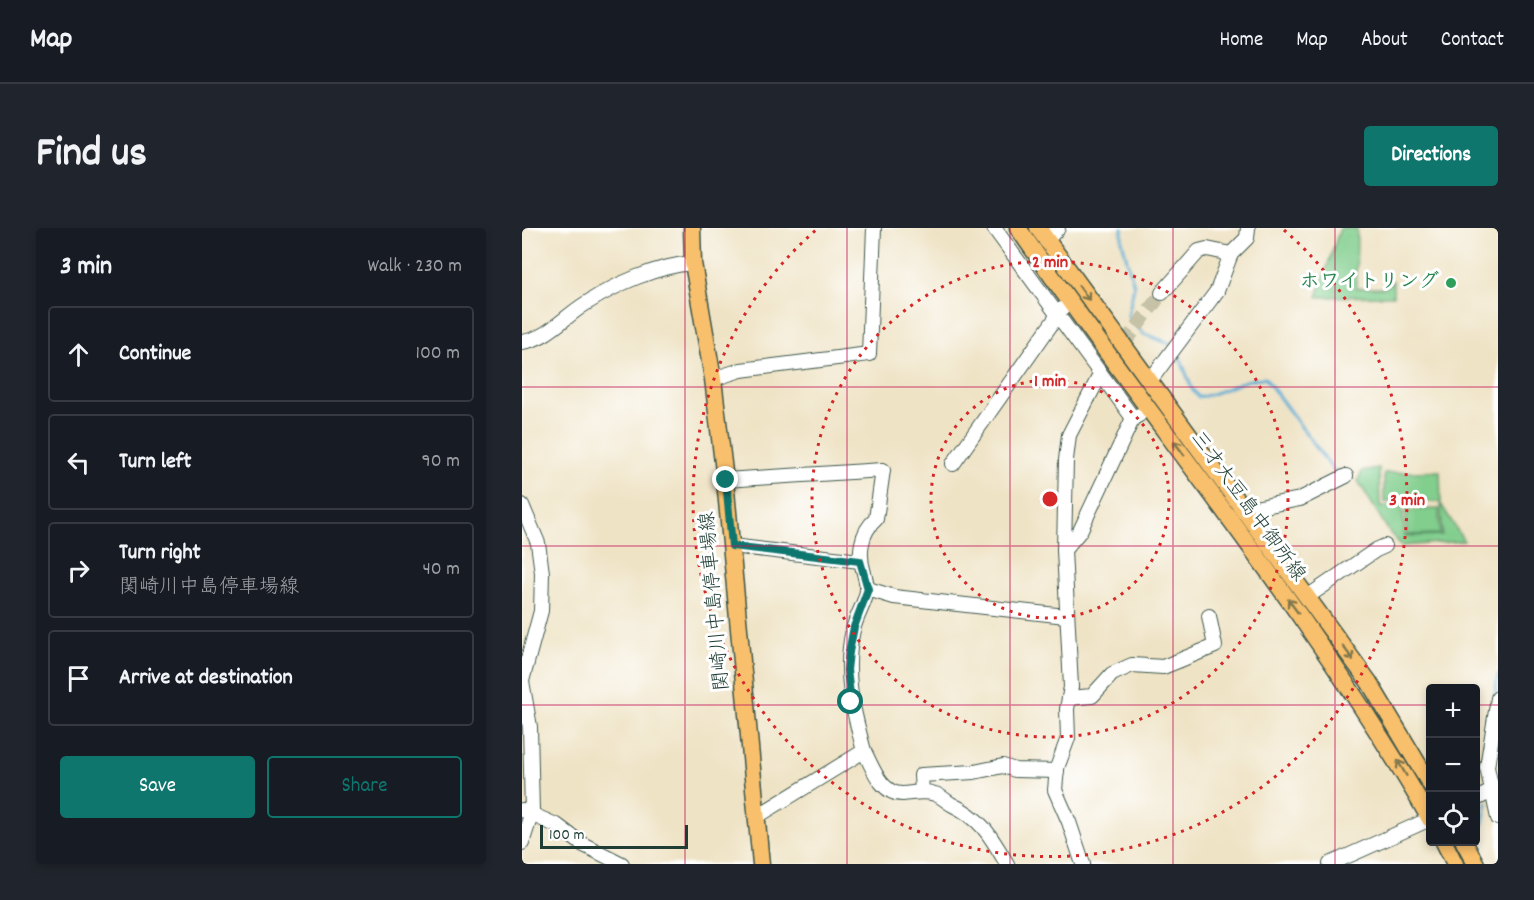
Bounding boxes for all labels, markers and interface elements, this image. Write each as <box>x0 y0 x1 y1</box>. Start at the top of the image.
text: Map <box>30 21 72 61</box>
text: Home <box>1219 26 1263 56</box>
text: Map <box>1296 26 1328 56</box>
text: About <box>1361 26 1408 56</box>
text: Contact <box>1441 26 1504 56</box>
text: Find us <box>36 126 147 186</box>
button: Directions <box>1364 126 1498 186</box>
text: 3 min <box>60 249 112 286</box>
text: 2 min <box>1032 251 1068 276</box>
text: Walk · 230 m <box>368 253 462 281</box>
place label: ホワイトリング <box>1299 269 1439 297</box>
marker: ホワイトリング <box>1444 276 1458 290</box>
one-way arrow <box>1078 284 1090 300</box>
icon: ahead <box>62 338 95 371</box>
text: Continue <box>119 339 191 370</box>
text: 100 m <box>416 340 460 368</box>
text: 1 min <box>1034 370 1066 395</box>
street label: 三才大豆島中御所線 <box>1183 426 1311 588</box>
one-way arrow <box>1172 441 1185 457</box>
icon: left <box>62 446 95 479</box>
text: Turn left <box>119 447 191 478</box>
text: 90 m <box>422 448 460 476</box>
route end <box>712 466 738 492</box>
centre of rings <box>1040 489 1060 509</box>
text: 3 min <box>1389 489 1425 514</box>
street label: 関崎川中島停車場線 <box>694 510 738 692</box>
text: Turn right <box>119 538 201 569</box>
icon: right <box>62 554 95 587</box>
text: 40 m <box>422 556 460 584</box>
text: 関崎川中島停車場線 <box>119 574 299 602</box>
one-way arrow <box>1287 598 1300 614</box>
one-way arrow <box>1342 645 1354 661</box>
icon: arrive <box>62 662 95 695</box>
text: Arrive at destination <box>119 663 293 694</box>
map controls <box>1426 684 1480 846</box>
button: + <box>1426 684 1480 738</box>
route start <box>837 688 863 714</box>
button: − <box>1426 738 1480 792</box>
button: Save <box>60 756 255 818</box>
button: Share <box>267 756 462 818</box>
one-way arrow <box>1395 760 1407 777</box>
button: locate <box>1426 792 1480 846</box>
scale bar <box>540 822 688 850</box>
text: 100 m <box>549 824 585 847</box>

